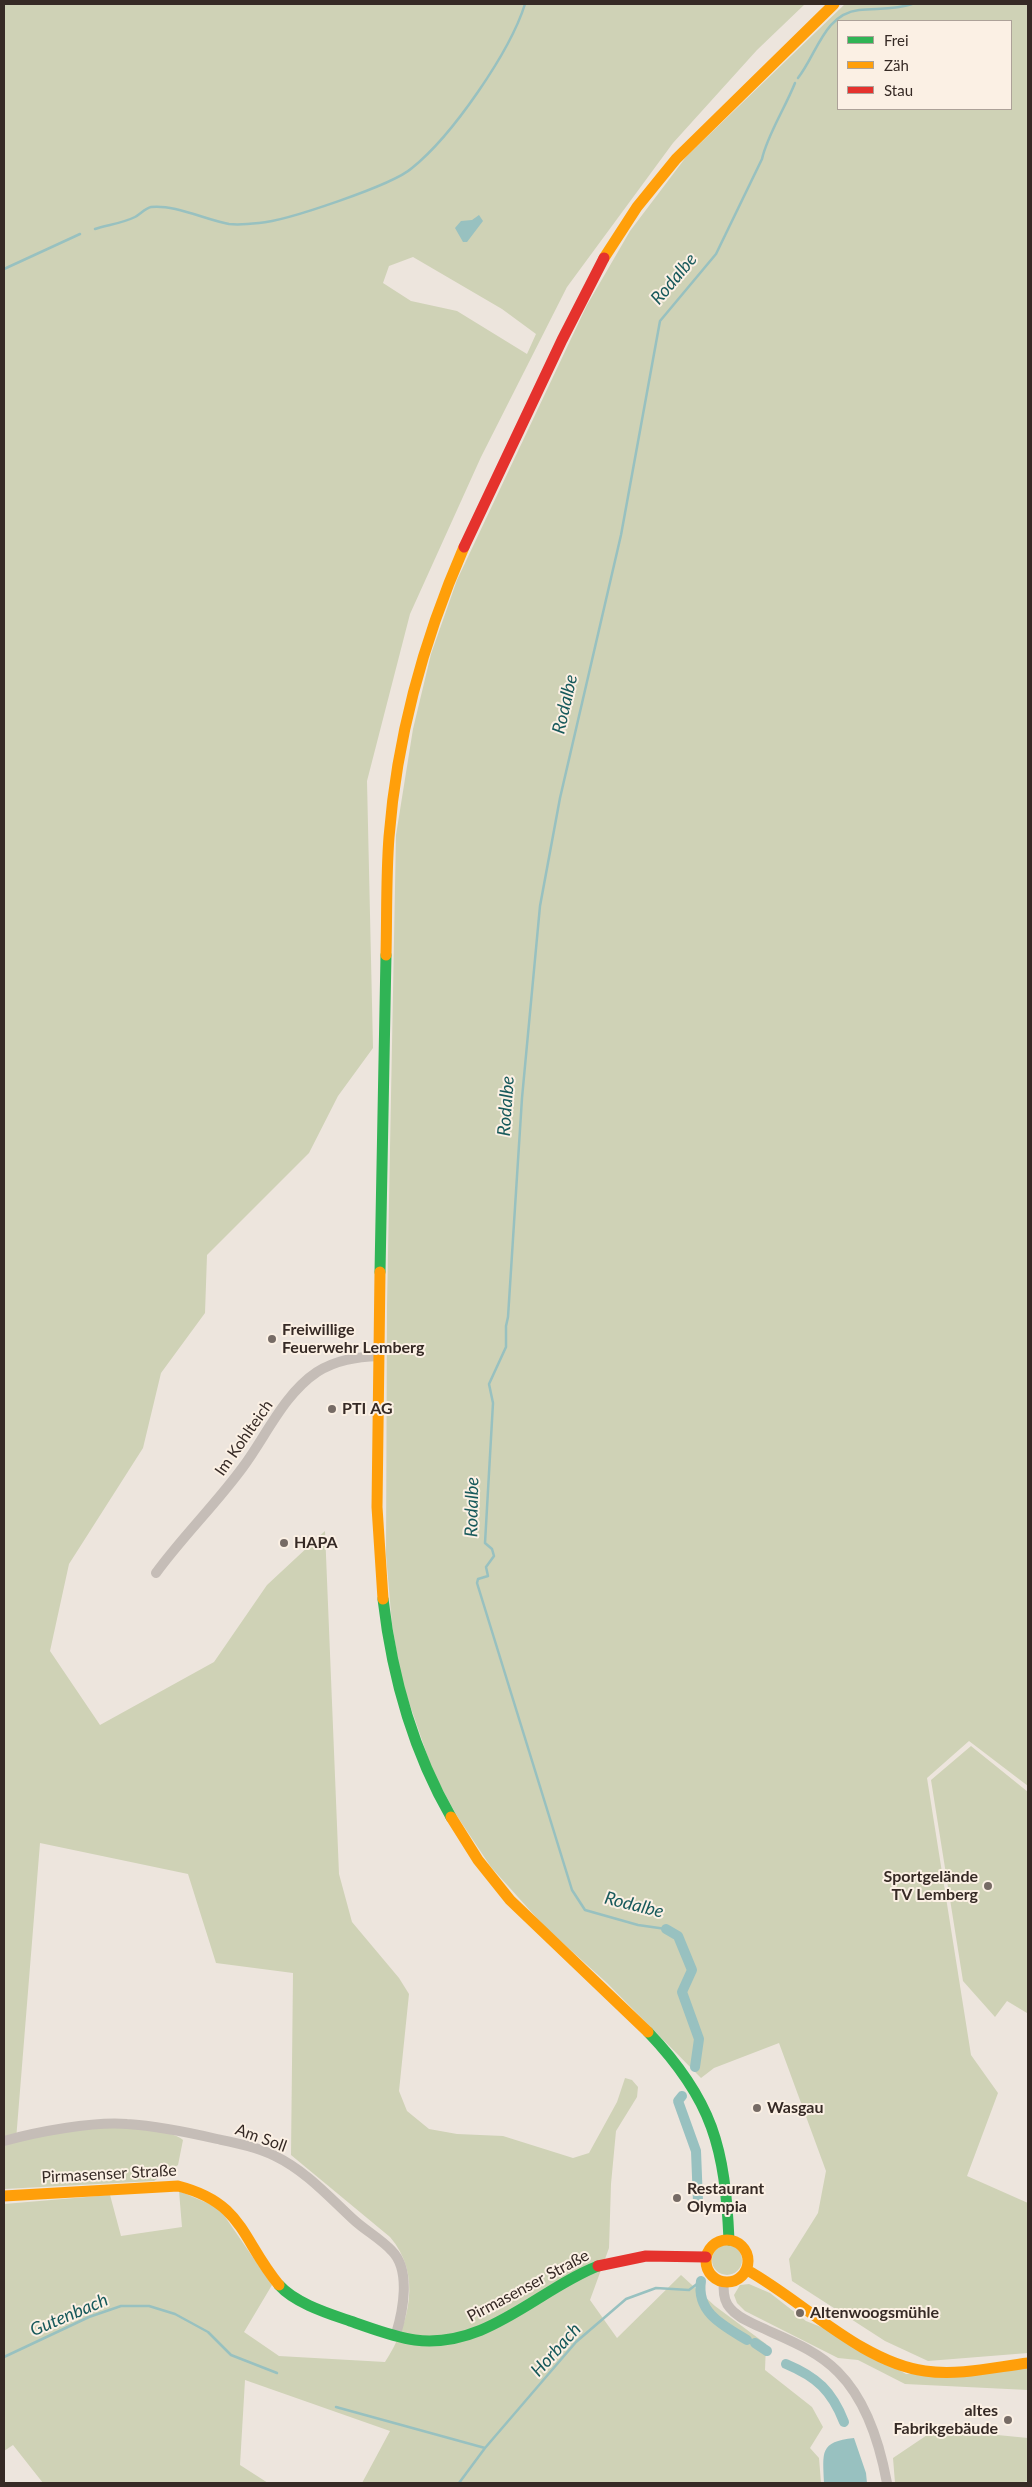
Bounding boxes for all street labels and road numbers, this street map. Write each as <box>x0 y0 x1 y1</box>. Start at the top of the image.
street label: Im Kohlteich <box>211 1396 277 1480</box>
street label: Am Soll <box>233 2120 289 2156</box>
street label: Pirmasenser Straße <box>41 2161 177 2187</box>
street label: Pirmasenser Straße <box>464 2246 592 2326</box>

